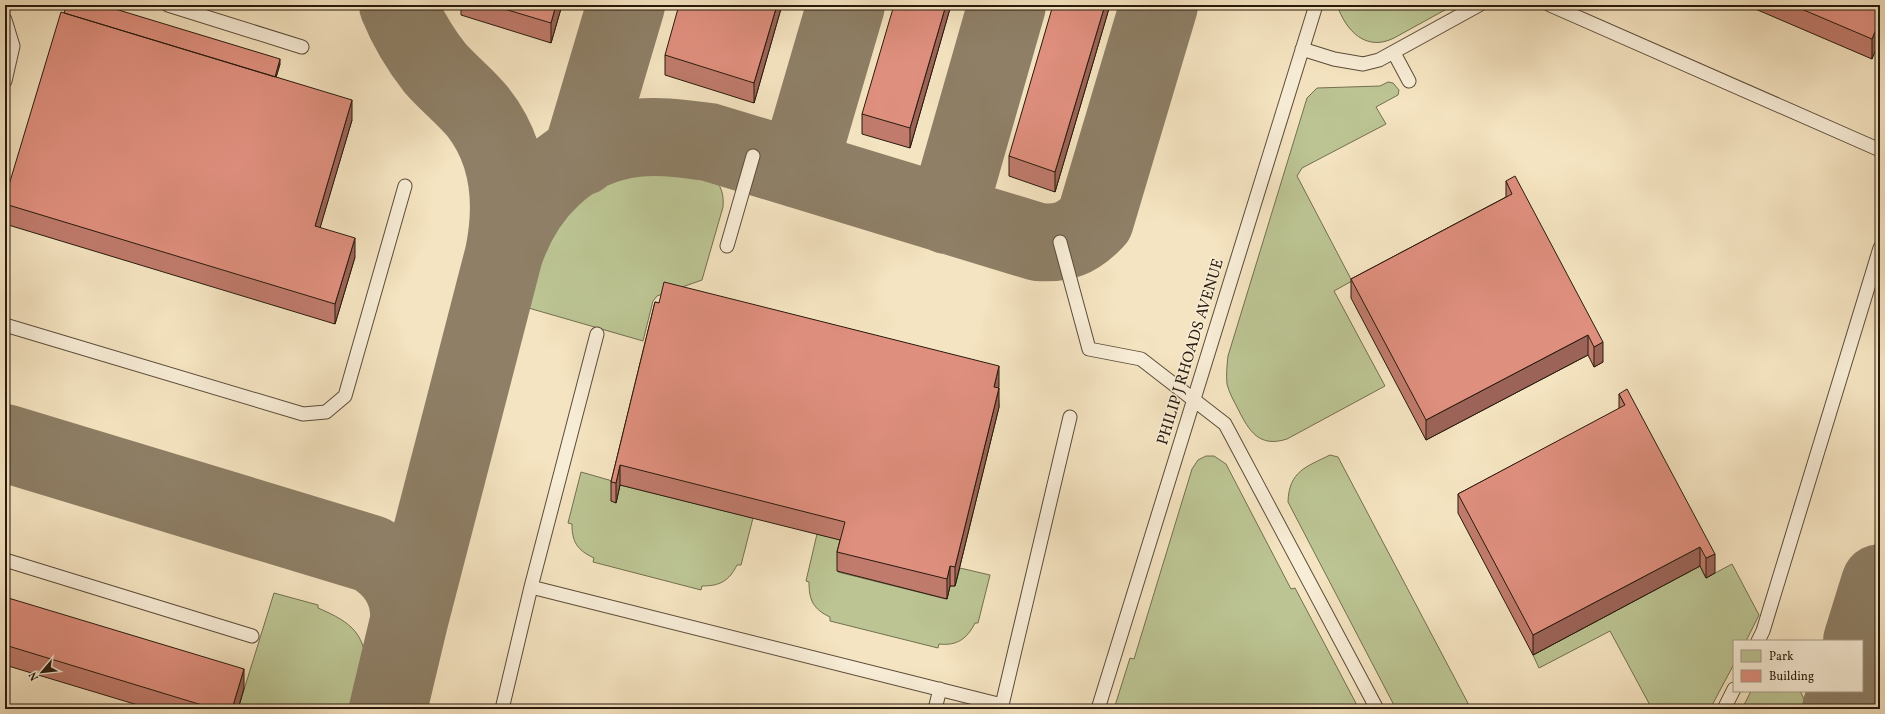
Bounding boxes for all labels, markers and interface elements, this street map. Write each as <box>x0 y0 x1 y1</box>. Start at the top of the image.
street label: PHILIP J RHOADS AVENUE <box>1152 256 1230 448</box>
legend <box>1733 640 1863 692</box>
text: Park <box>1769 649 1794 665</box>
north arrow <box>22 652 62 692</box>
text: N <box>26 669 43 683</box>
text: Building <box>1769 669 1814 685</box>

